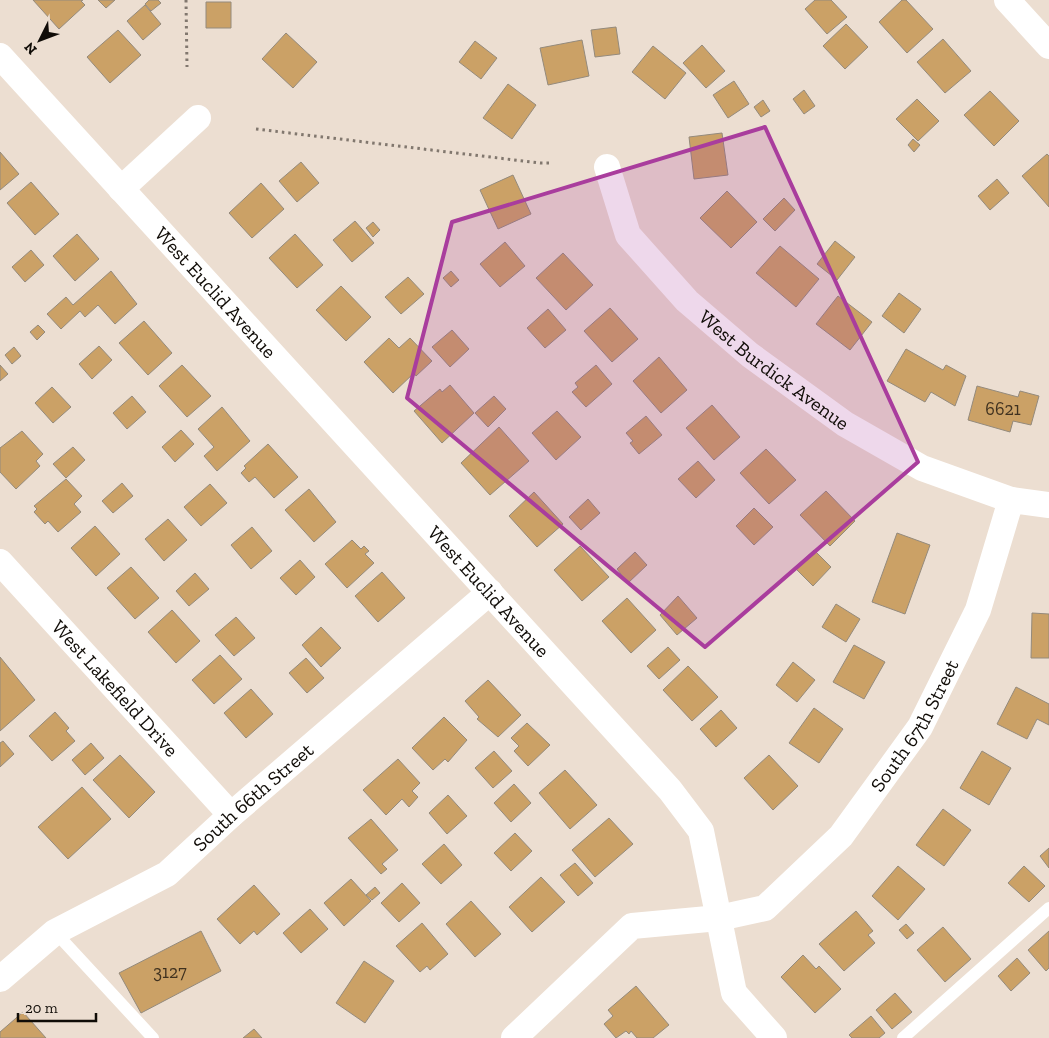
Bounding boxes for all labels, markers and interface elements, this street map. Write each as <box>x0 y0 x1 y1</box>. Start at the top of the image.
north arrow <box>15 15 65 65</box>
text: N <box>21 38 41 58</box>
street label: West Euclid Avenue <box>150 222 282 363</box>
street label: West Burdick Avenue <box>694 305 854 435</box>
house number: 6621 <box>985 398 1021 420</box>
street label: West Euclid Avenue <box>423 521 555 662</box>
street label: West Lakefield Drive <box>47 615 184 762</box>
street label: South 67th Street <box>865 655 964 796</box>
street label: South 66th Street <box>188 737 318 856</box>
house number: 3127 <box>153 961 187 983</box>
scale bar <box>18 990 95 1022</box>
text: 20 m <box>25 999 58 1017</box>

